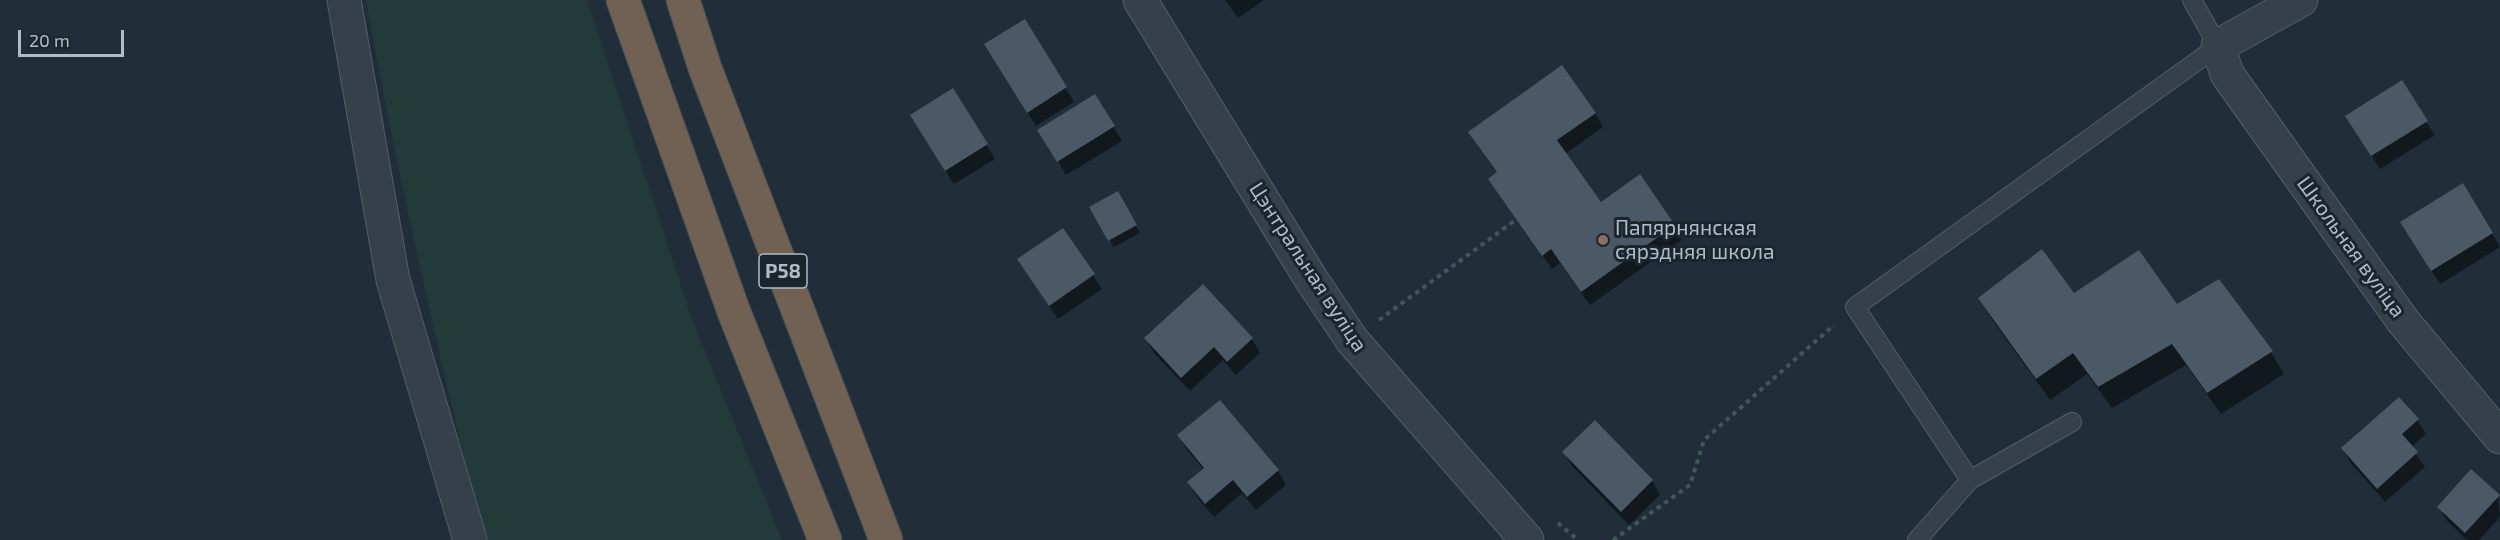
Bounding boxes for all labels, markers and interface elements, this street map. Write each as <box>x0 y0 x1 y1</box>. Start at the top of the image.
scale bar <box>21 18 128 56</box>
text: 20 m <box>29 29 70 51</box>
street label: Школьная вуліца <box>2291 172 2411 322</box>
street label: Цэнтральная вуліца <box>1244 177 1372 357</box>
place label: Папярнянская сярэдняя школа <box>1615 215 1775 265</box>
marker: Папярнянская сярэдняя школа <box>1596 233 1610 247</box>
road number: Р58 <box>759 254 807 288</box>

